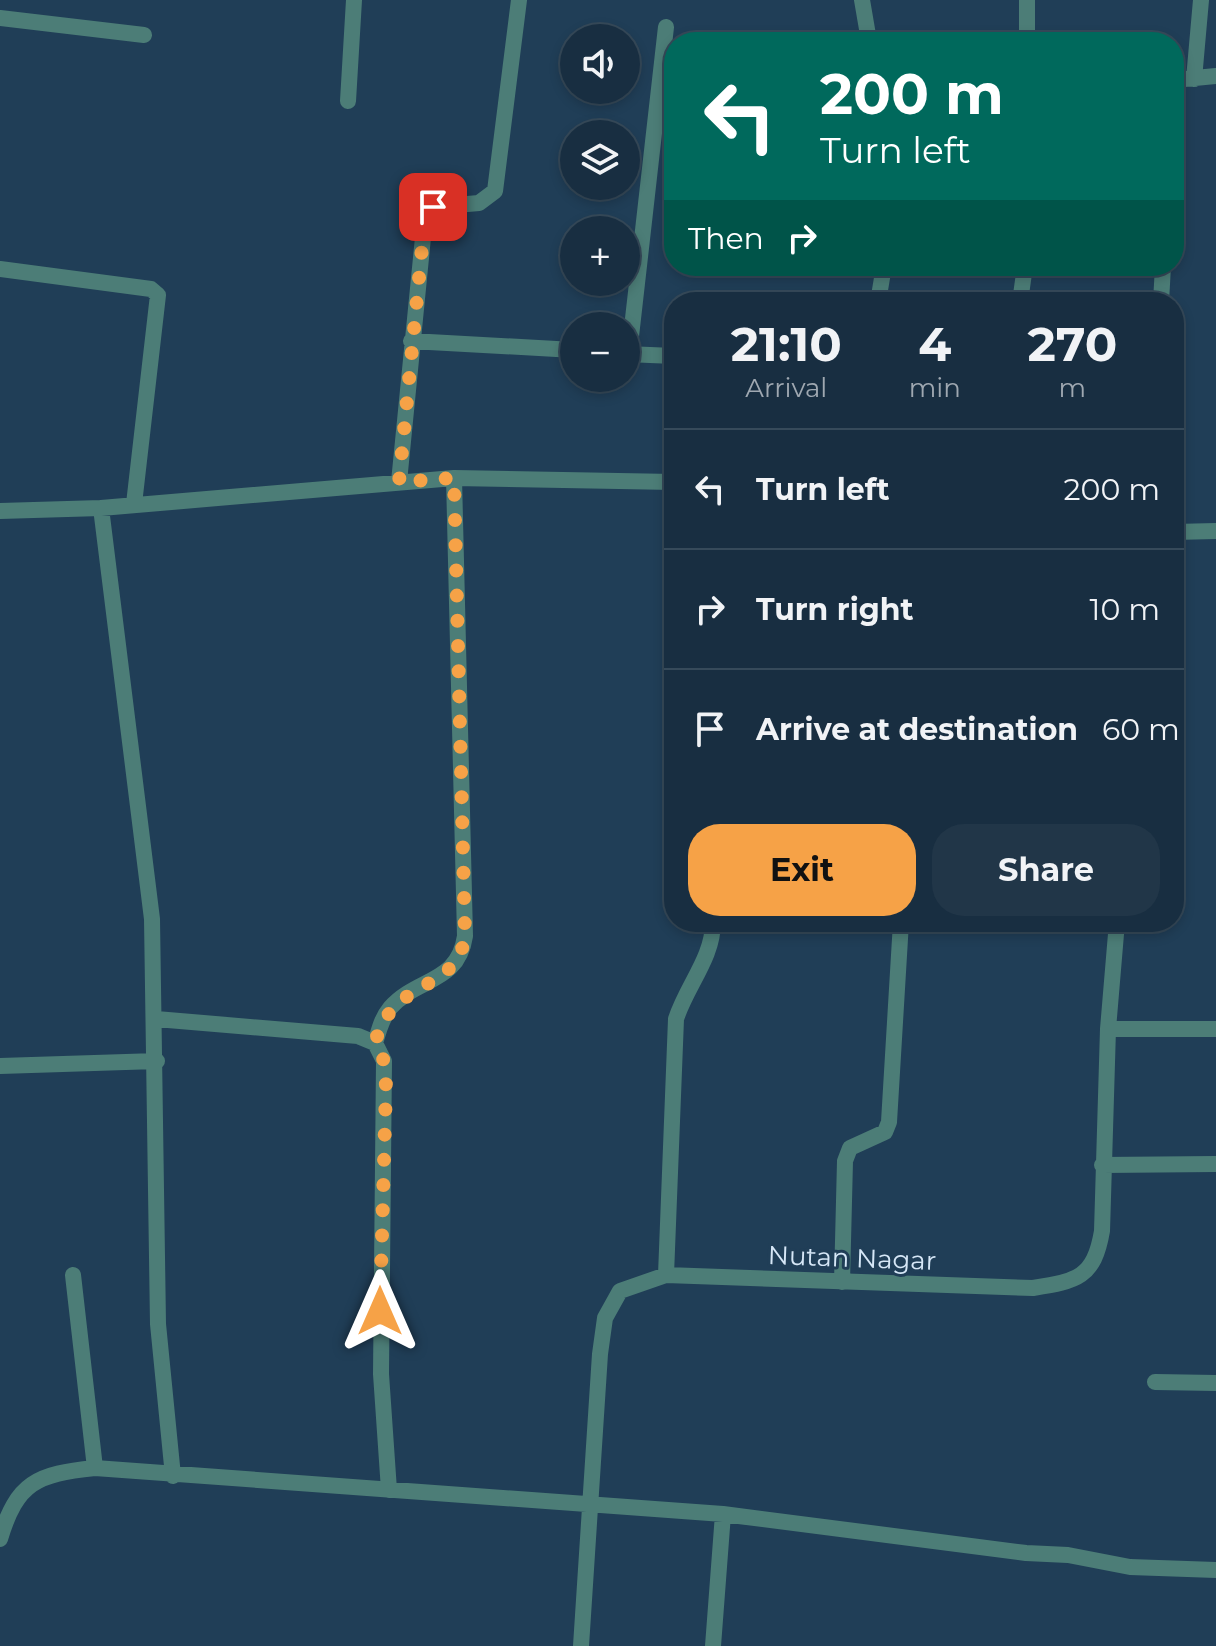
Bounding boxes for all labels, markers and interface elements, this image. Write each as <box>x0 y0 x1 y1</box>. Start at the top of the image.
map controls <box>560 24 640 392</box>
button: sound <box>560 24 640 104</box>
text: 200 m <box>820 60 1004 128</box>
icon: left <box>688 64 792 168</box>
button: layers <box>560 120 640 200</box>
text: Turn left <box>820 128 971 172</box>
pin <box>399 173 467 241</box>
icon: arrive <box>411 185 455 229</box>
button: + <box>560 216 640 296</box>
icon: right <box>780 216 824 260</box>
text: Then <box>688 220 764 257</box>
button: − <box>560 312 640 392</box>
text: 21:10 <box>731 315 842 373</box>
text: 4 <box>918 315 951 373</box>
text: 270 <box>1028 315 1117 373</box>
text: Arrival <box>745 372 827 404</box>
text: min <box>909 372 961 404</box>
text: m <box>1059 372 1086 404</box>
icon: left <box>688 467 732 511</box>
text: Turn left <box>756 471 889 508</box>
text: 200 m <box>1064 471 1160 508</box>
icon: right <box>688 587 732 631</box>
text: Turn right <box>756 591 913 628</box>
text: 10 m <box>1090 591 1160 628</box>
icon: arrive <box>688 707 732 751</box>
text: Arrive at destination <box>756 711 1078 748</box>
text: 60 m <box>1102 711 1180 748</box>
button: Exit <box>688 824 916 916</box>
button: Share <box>932 824 1160 916</box>
street label: Nutan Nagar <box>767 1239 937 1277</box>
position arrow <box>338 1269 422 1353</box>

